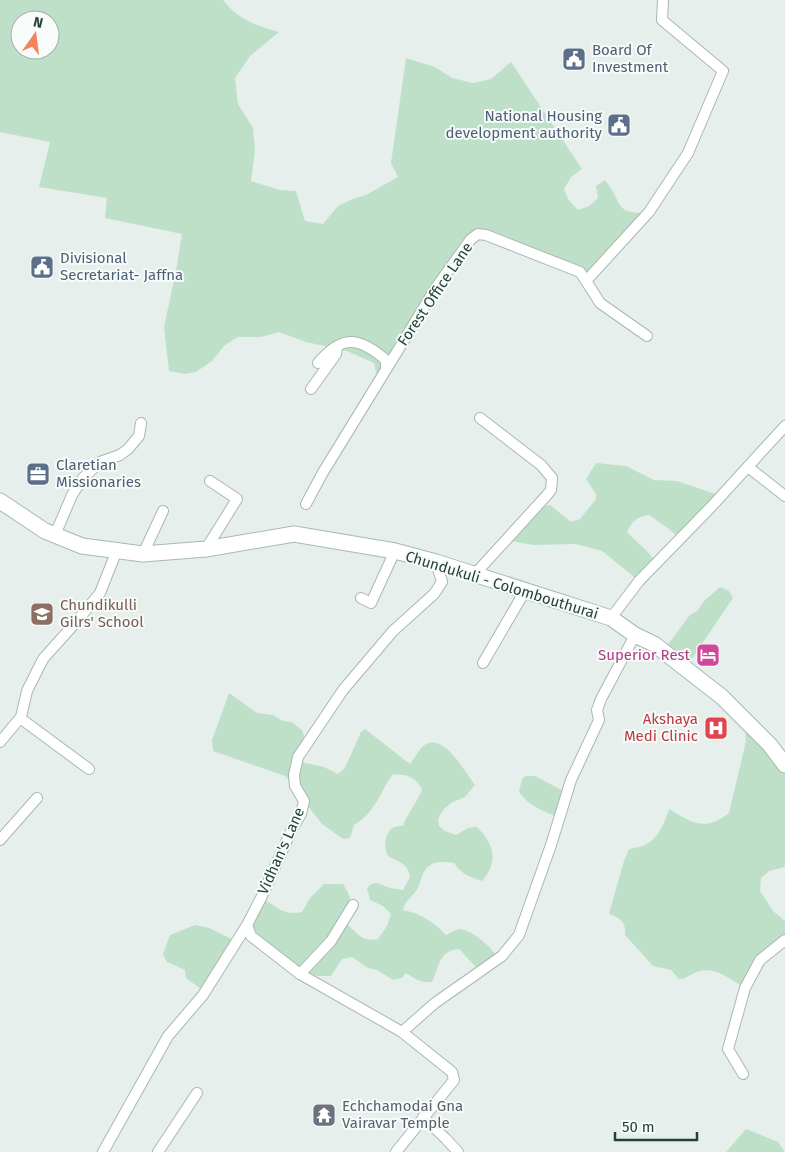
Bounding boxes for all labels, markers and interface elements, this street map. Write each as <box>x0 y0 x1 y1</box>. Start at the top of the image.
north arrow <box>10 10 60 60</box>
text: N <box>31 13 45 32</box>
place label: Board Of Investment <box>592 41 669 76</box>
public building icon: Board Of Investment <box>561 46 587 72</box>
place label: National Housing development authority <box>446 107 603 142</box>
public building icon: National Housing development authority <box>606 112 632 138</box>
street label: Forest Office Lane <box>394 239 476 349</box>
place label: Divisional Secretariat- Jaffna <box>60 249 183 284</box>
public building icon: Divisional Secretariat- Jaffna <box>29 254 55 280</box>
place label: Claretian Missionaries <box>56 456 141 491</box>
office icon: Claretian Missionaries <box>25 461 51 487</box>
street label: Chundukuli - Colombouthurai <box>403 547 601 623</box>
place label: Chundikulli Gilrs' School <box>60 596 144 631</box>
school or university icon: Chundikulli Gilrs' School <box>29 601 55 627</box>
hotel icon: Superior Rest <box>695 642 721 668</box>
place label: Superior Rest <box>598 646 691 664</box>
place label: Akshaya Medi Clinic <box>624 710 698 745</box>
hospital icon: Akshaya Medi Clinic <box>703 715 729 741</box>
street label: Vidhan's Lane <box>254 805 308 897</box>
place label: Echchamodai Gna Vairavar Temple <box>342 1097 463 1132</box>
temple icon: Echchamodai Gna Vairavar Temple <box>311 1102 337 1128</box>
scale bar <box>615 1110 698 1142</box>
text: 50 m <box>622 1118 655 1136</box>

